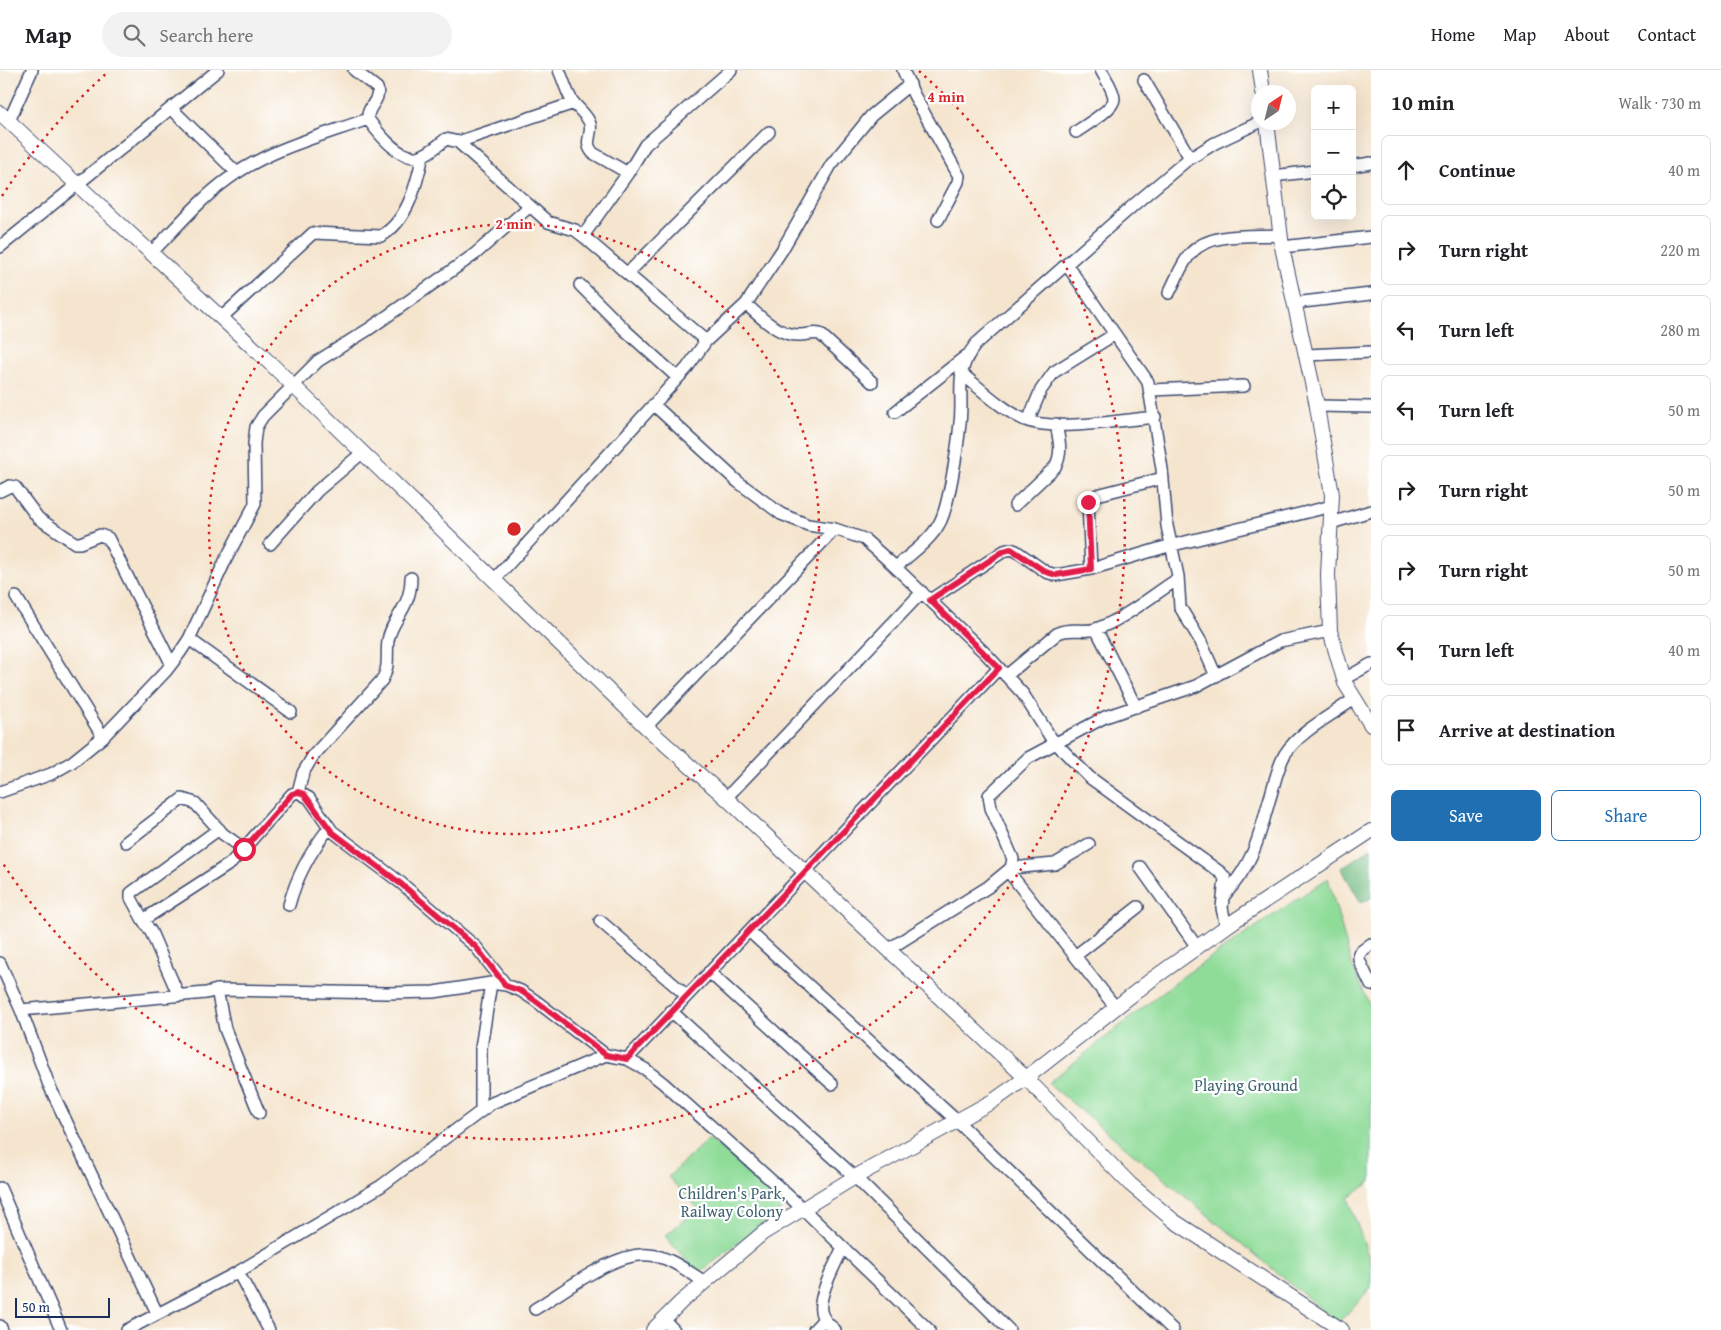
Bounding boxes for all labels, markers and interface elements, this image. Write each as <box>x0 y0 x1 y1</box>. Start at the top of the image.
search box <box>102 12 452 57</box>
text: Map <box>25 17 72 52</box>
icon: search <box>120 21 148 49</box>
text: Search here <box>160 21 253 49</box>
text: Home <box>1431 21 1475 48</box>
text: Map <box>1503 21 1536 48</box>
text: About <box>1564 21 1610 48</box>
text: Contact <box>1638 21 1696 48</box>
north arrow <box>1251 85 1296 130</box>
map controls <box>1311 85 1356 220</box>
button: + <box>1311 85 1356 130</box>
text: 4 min <box>927 86 965 107</box>
text: 10 min <box>1391 87 1454 118</box>
text: Walk · 730 m <box>1618 91 1701 115</box>
button: − <box>1311 130 1356 175</box>
icon: ahead <box>1392 156 1420 184</box>
text: Continue <box>1439 156 1516 184</box>
text: 40 m <box>1668 158 1700 182</box>
button: locate <box>1311 175 1356 220</box>
text: 2 min <box>495 213 533 234</box>
icon: right <box>1392 236 1420 264</box>
text: Turn right <box>1439 236 1528 264</box>
text: 220 m <box>1660 238 1700 262</box>
icon: left <box>1392 316 1420 344</box>
text: Turn left <box>1439 316 1514 344</box>
text: 280 m <box>1660 318 1700 342</box>
icon: left <box>1392 396 1420 424</box>
text: Turn left <box>1439 396 1514 424</box>
text: 50 m <box>1668 398 1700 422</box>
icon: right <box>1392 476 1420 504</box>
text: Turn right <box>1439 476 1528 504</box>
text: 50 m <box>1668 478 1700 502</box>
route end <box>1077 491 1100 514</box>
centre of rings <box>505 520 523 538</box>
icon: right <box>1392 556 1420 584</box>
text: Turn right <box>1439 556 1528 584</box>
text: 50 m <box>1668 558 1700 582</box>
icon: left <box>1392 636 1420 664</box>
text: Turn left <box>1439 636 1514 664</box>
text: 40 m <box>1668 638 1700 662</box>
icon: arrive <box>1392 716 1420 744</box>
text: Arrive at destination <box>1439 716 1615 744</box>
button: Save <box>1391 790 1541 841</box>
button: Share <box>1551 790 1701 841</box>
route start <box>233 838 256 861</box>
park label: Playing Ground <box>1194 1073 1298 1097</box>
park label: Children's Park, Railway Colony <box>679 1181 786 1223</box>
scale bar <box>15 1295 110 1318</box>
text: 50 m <box>22 1297 50 1317</box>

